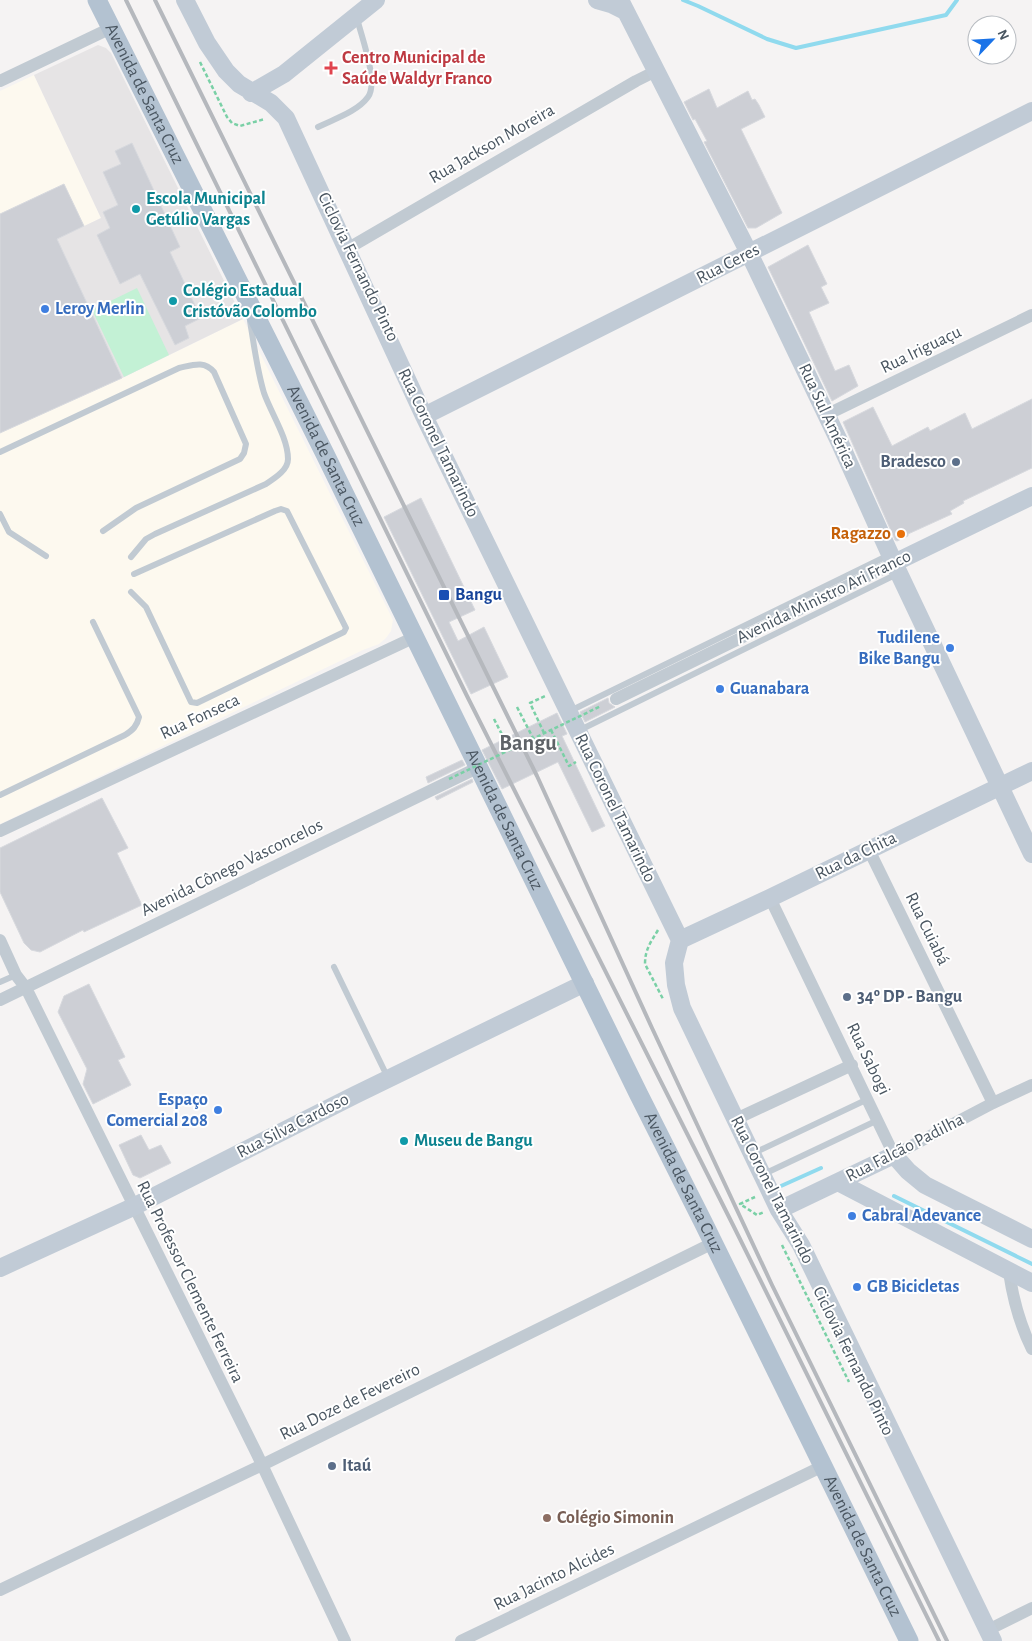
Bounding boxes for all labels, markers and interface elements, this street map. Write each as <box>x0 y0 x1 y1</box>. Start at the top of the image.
north arrow <box>967 15 1017 65</box>
street label: Avenida de Santa Cruz <box>101 21 187 167</box>
text: N <box>994 28 1011 42</box>
place label: Centro Municipal de Saúde Waldyr Franco <box>342 49 492 88</box>
marker: Centro Municipal de Saúde Waldyr Franco <box>324 61 338 75</box>
street label: Rua Jackson Moreira <box>426 101 558 187</box>
place label: Escola Municipal Getúlio Vargas <box>146 190 266 229</box>
street label: Ciclovia Fernando Pinto <box>314 190 402 345</box>
marker: Escola Municipal Getúlio Vargas <box>130 203 142 215</box>
street label: Rua Ceres <box>694 241 762 287</box>
place label: Colégio Estadual Cristóvão Colombo <box>183 282 317 321</box>
marker: Colégio Estadual Cristóvão Colombo <box>167 295 179 307</box>
place label: Leroy Merlin <box>55 300 144 318</box>
marker: Leroy Merlin <box>39 303 51 315</box>
street label: Rua Iriguaçu <box>878 323 964 377</box>
street label: Rua Sul América <box>795 361 859 471</box>
street label: Rua Coronel Tamarindo <box>394 366 482 520</box>
street label: Avenida de Santa Cruz <box>283 383 368 529</box>
place label: Bradesco <box>880 453 946 471</box>
marker: Bradesco <box>950 456 962 468</box>
place label: Ragazzo <box>830 525 891 543</box>
marker: Ragazzo <box>895 528 907 540</box>
street label: Avenida Ministro Ari Franco <box>734 547 914 647</box>
place label: Bangu <box>455 586 502 604</box>
marker: Bangu <box>437 588 451 602</box>
place label: Tudilene Bike Bangu <box>858 629 941 668</box>
marker: Tudilene Bike Bangu <box>944 642 956 654</box>
place label: Guanabara <box>730 680 810 698</box>
marker: Guanabara <box>714 683 726 695</box>
street label: Rua Fonseca <box>158 691 242 743</box>
street label: Rua Coronel Tamarindo <box>571 731 659 885</box>
district label: Bangu <box>499 732 557 754</box>
street label: Avenida de Santa Cruz <box>462 746 546 893</box>
street label: Avenida Cônego Vasconcelos <box>138 816 326 920</box>
street label: Rua da Chita <box>813 829 899 883</box>
street label: Rua Cuiabá <box>902 890 952 968</box>
place label: 34º DP - Bangu <box>857 988 963 1006</box>
marker: 34º DP - Bangu <box>841 991 853 1003</box>
street label: Rua Sabogi <box>843 1020 893 1098</box>
street label: Rua Silva Cardoso <box>234 1090 352 1162</box>
place label: Espaço Comercial 208 <box>106 1091 208 1130</box>
marker: Espaço Comercial 208 <box>212 1104 224 1116</box>
street label: Avenida de Santa Cruz <box>640 1110 726 1256</box>
street label: Rua Falcão Padilha <box>843 1110 967 1186</box>
street label: Rua Coronel Tamarindo <box>727 1113 817 1267</box>
place label: Museu de Bangu <box>414 1132 533 1150</box>
marker: Museu de Bangu <box>398 1135 410 1147</box>
street label: Rua Professor Clemente Ferreira <box>133 1178 247 1386</box>
place label: Cabral Adevance <box>862 1207 981 1225</box>
marker: Cabral Adevance <box>846 1210 858 1222</box>
place label: GB Bicicletas <box>867 1278 959 1296</box>
marker: GB Bicicletas <box>851 1281 863 1293</box>
street label: Ciclovia Fernando Pinto <box>809 1284 897 1439</box>
street label: Rua Doze de Fevereiro <box>277 1360 423 1444</box>
place label: Itaú <box>342 1457 372 1475</box>
marker: Itaú <box>326 1460 338 1472</box>
street label: Avenida de Santa Cruz <box>820 1473 904 1619</box>
place label: Colégio Simonin <box>557 1509 674 1527</box>
marker: Colégio Simonin <box>541 1512 553 1524</box>
street label: Rua Jacinto Alcides <box>491 1540 617 1614</box>

